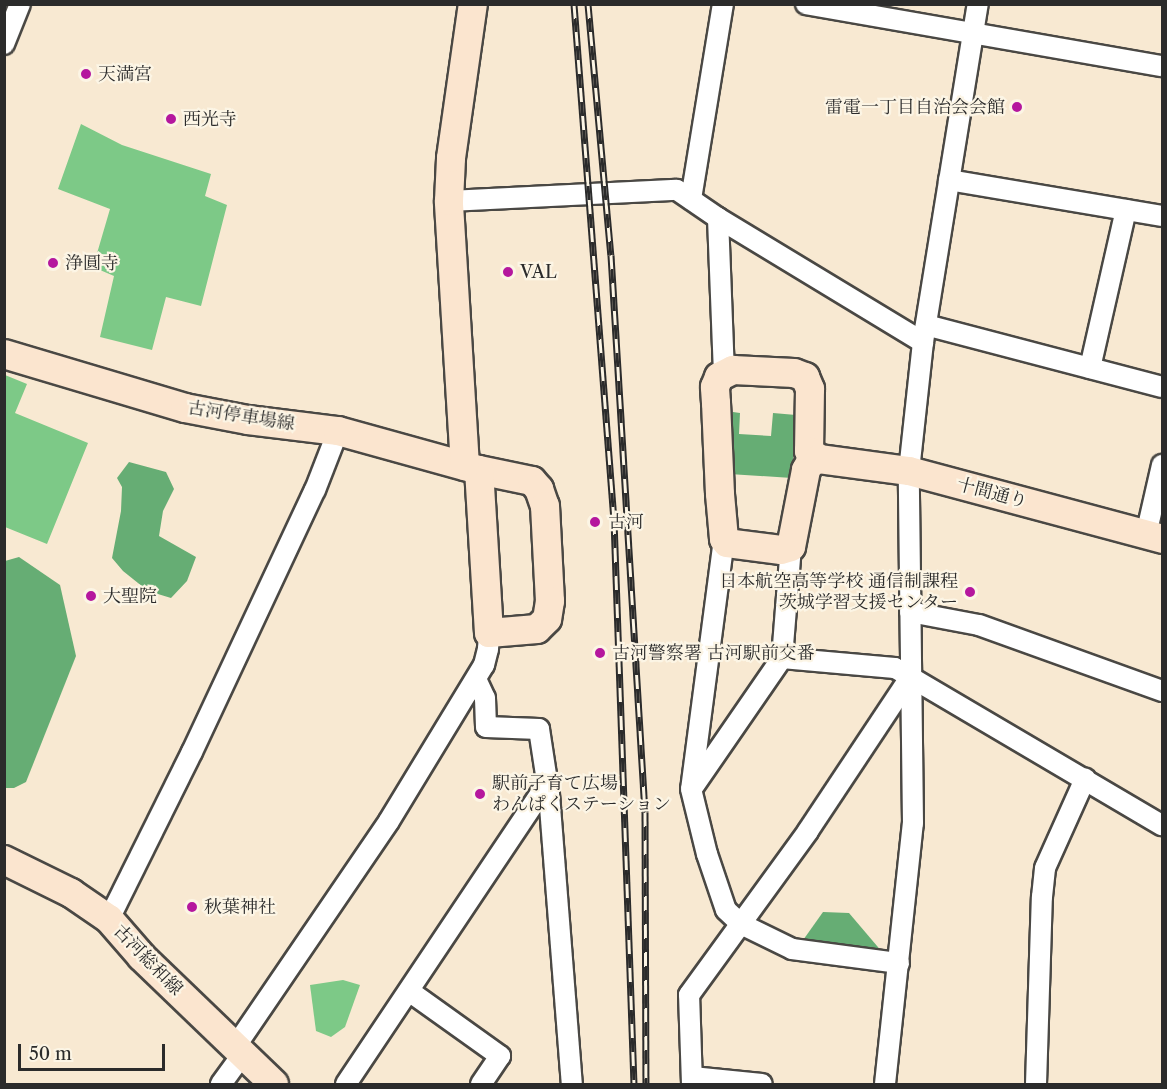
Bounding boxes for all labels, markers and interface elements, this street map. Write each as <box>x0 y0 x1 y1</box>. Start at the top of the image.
place label: 天満宮 <box>98 63 152 85</box>
marker: 天満宮 <box>79 67 93 81</box>
place label: 雷電一丁目自治会会館 <box>825 96 1005 118</box>
marker: 雷電一丁目自治会会館 <box>1010 100 1024 114</box>
place label: 西光寺 <box>183 108 237 130</box>
marker: 西光寺 <box>164 112 178 126</box>
place label: 浄圓寺 <box>65 252 119 274</box>
marker: 浄圓寺 <box>46 256 60 270</box>
place label: VAL <box>520 261 557 283</box>
marker: VAL <box>501 265 515 279</box>
street label: 古河停車場線 <box>186 397 296 435</box>
street label: 十間通り <box>954 473 1030 513</box>
place label: 古河 <box>608 511 644 533</box>
marker: 古河 <box>586 513 604 531</box>
place label: 日本航空高等学校 通信制課程 茨城学習支援センター <box>719 571 958 614</box>
place label: 大聖院 <box>103 585 157 607</box>
marker: 日本航空高等学校 通信制課程 茨城学習支援センター <box>963 585 977 599</box>
marker: 大聖院 <box>84 589 98 603</box>
place label: 古河警察署 古河駅前交番 <box>612 642 815 664</box>
marker: 古河警察署 古河駅前交番 <box>593 646 607 660</box>
place label: 駅前子育て広場 わんぱくステーション <box>492 773 672 816</box>
marker: 駅前子育て広場 わんぱくステーション <box>473 787 487 801</box>
place label: 秋葉神社 <box>204 896 276 918</box>
marker: 秋葉神社 <box>185 900 199 914</box>
street label: 古河総和線 <box>109 920 187 1000</box>
scale bar <box>21 1032 168 1070</box>
text: 50 m <box>29 1043 72 1065</box>

